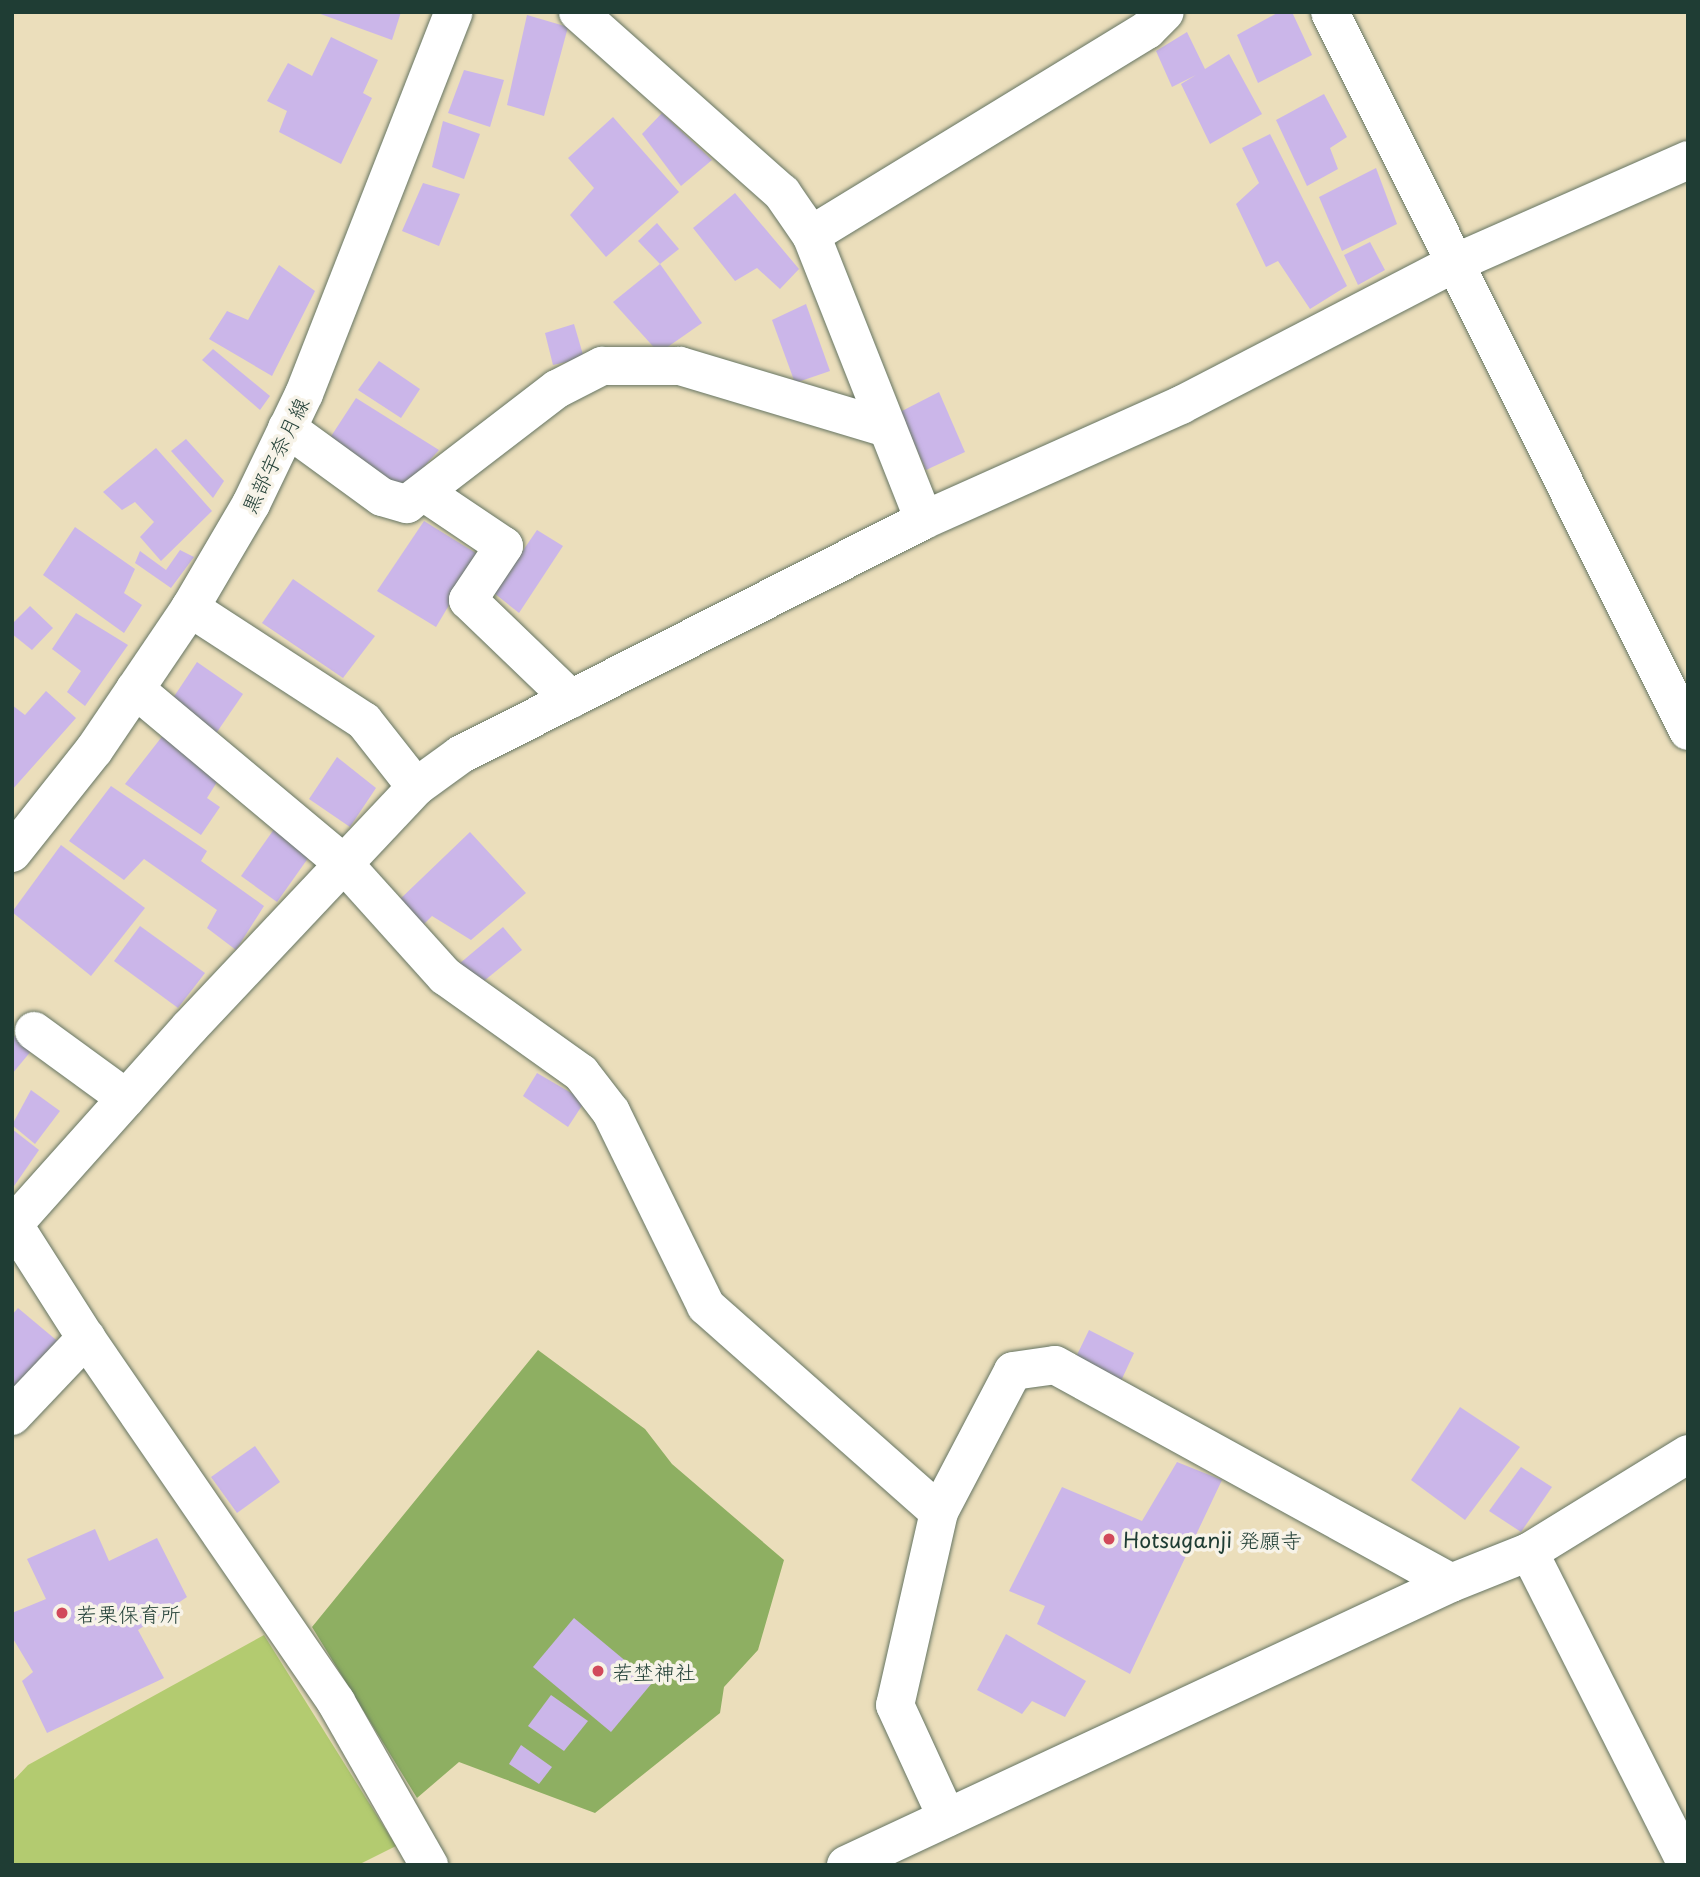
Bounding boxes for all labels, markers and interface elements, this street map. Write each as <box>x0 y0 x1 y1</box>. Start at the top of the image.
street label: 黒部宇奈月線 <box>235 393 313 517</box>
place label: Hotsuganji 発願寺 <box>1123 1526 1301 1552</box>
marker: Hotsuganji 発願寺 <box>1101 1531 1117 1547</box>
place label: 若栗保育所 <box>76 1600 181 1626</box>
marker: 若栗保育所 <box>54 1605 70 1621</box>
place label: 若埜神社 <box>612 1658 696 1684</box>
marker: 若埜神社 <box>590 1663 606 1679</box>

